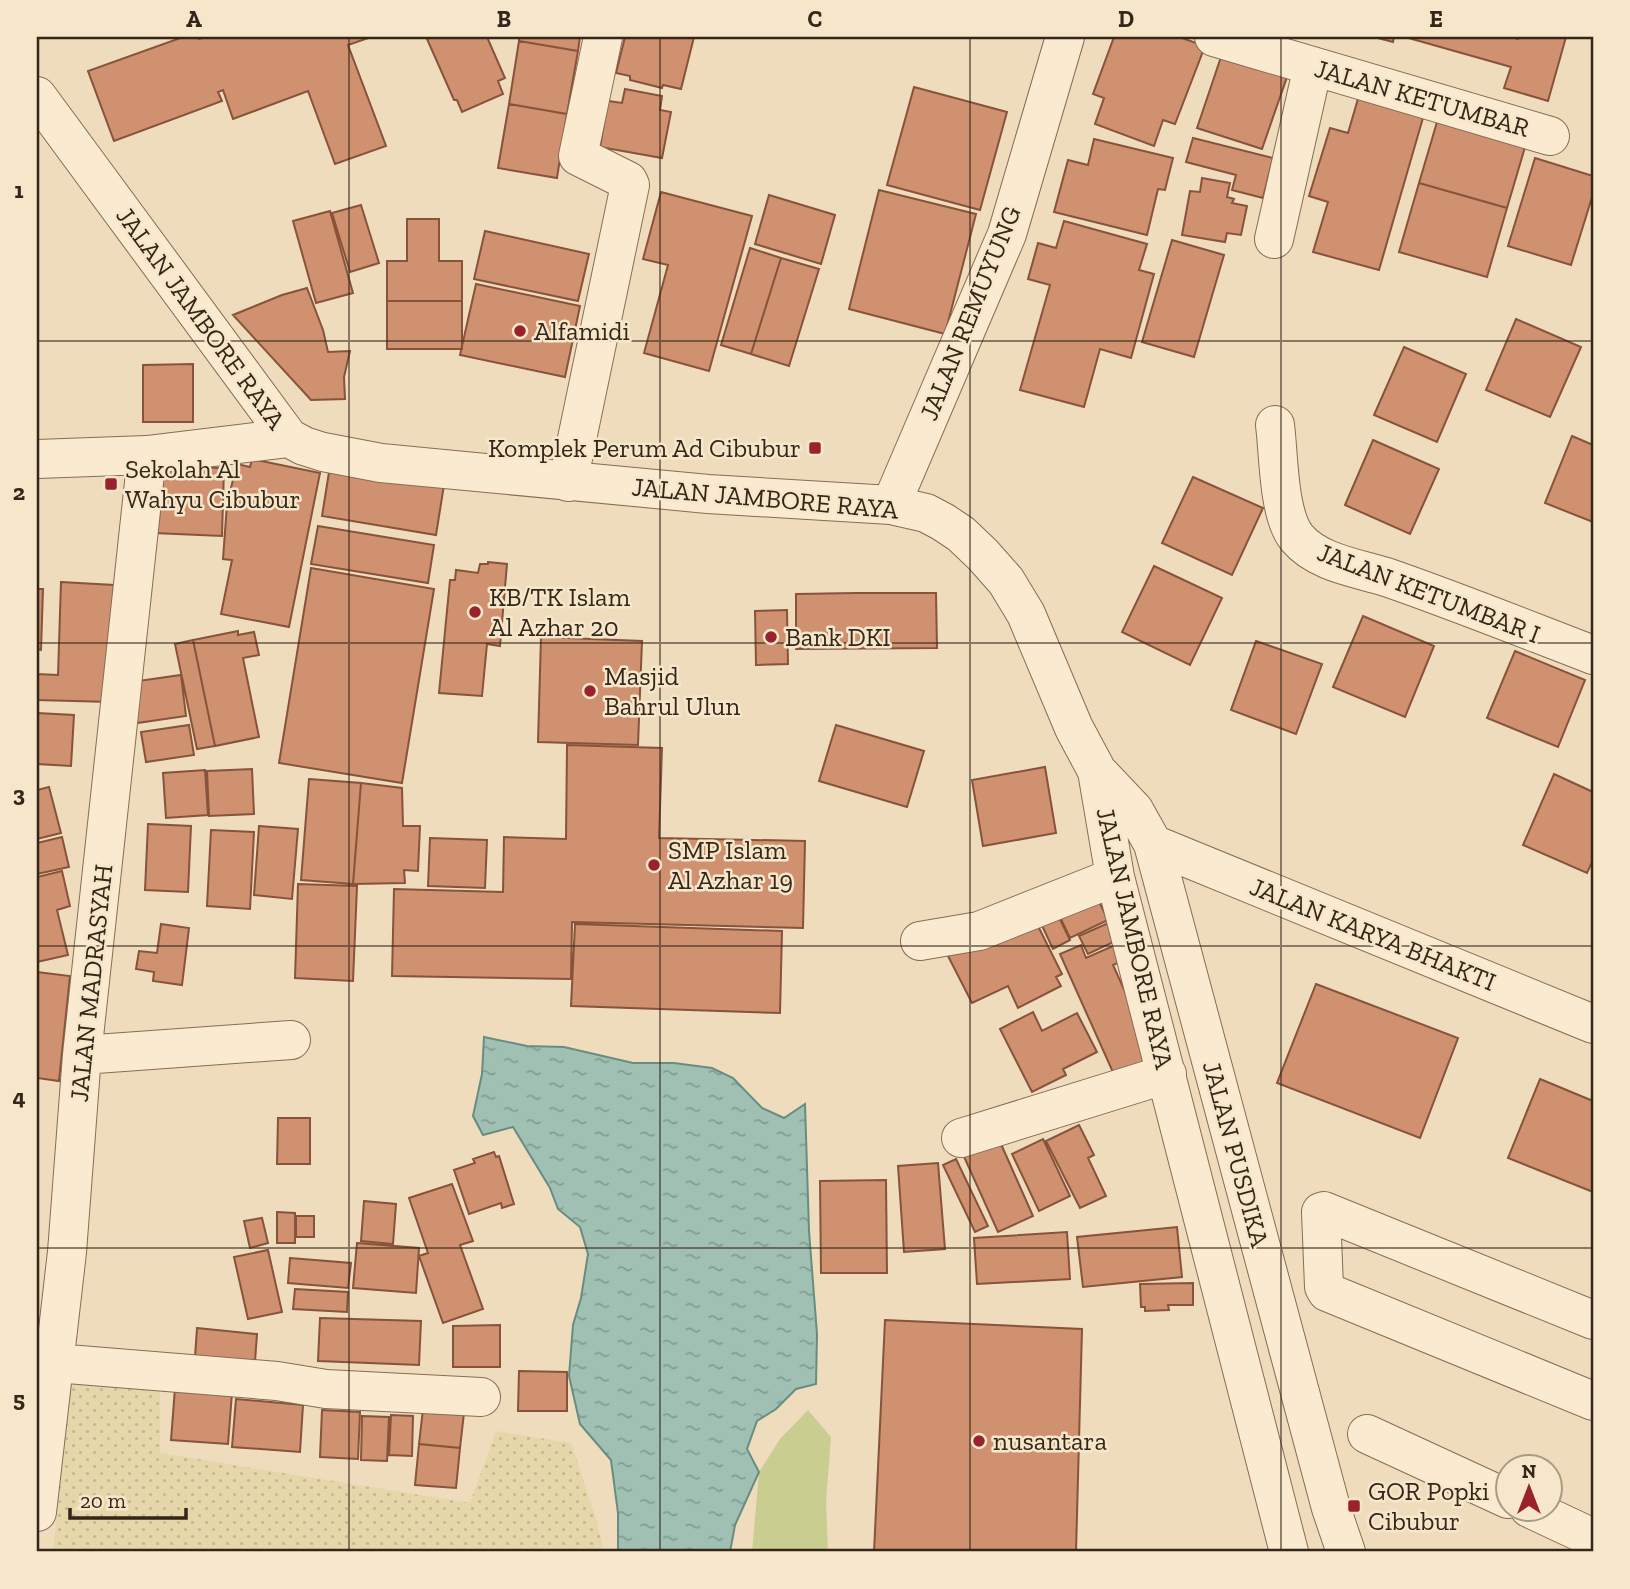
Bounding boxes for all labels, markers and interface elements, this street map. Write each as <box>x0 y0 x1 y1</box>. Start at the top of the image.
text: A <box>186 5 202 33</box>
text: B <box>497 5 511 33</box>
text: C <box>808 5 822 33</box>
text: D <box>1118 5 1134 33</box>
text: E <box>1429 5 1443 33</box>
street label: JALAN KETUMBAR <box>1311 52 1533 144</box>
text: 1 <box>14 176 24 204</box>
street label: JALAN JAMBORE RAYA <box>109 200 293 437</box>
street label: JALAN REMUYUNG <box>912 201 1028 425</box>
place label: Alfamidi <box>534 315 630 347</box>
marker: Alfamidi <box>512 323 528 339</box>
place label: Komplek Perum Ad Cibubur <box>488 432 801 464</box>
marker: Komplek Perum Ad Cibubur <box>807 440 823 456</box>
place label: Sekolah Al Wahyu Cibubur <box>125 453 300 515</box>
street label: JALAN JAMBORE RAYA <box>630 470 901 526</box>
marker: Sekolah Al Wahyu Cibubur <box>103 476 119 492</box>
text: 2 <box>13 478 25 506</box>
street label: JALAN KETUMBAR I <box>1313 536 1545 650</box>
place label: KB/TK Islam Al Azhar 20 <box>489 581 631 643</box>
marker: KB/TK Islam Al Azhar 20 <box>467 604 483 620</box>
place label: Bank DKI <box>785 621 891 653</box>
marker: Bank DKI <box>763 629 779 645</box>
place label: Masjid Bahrul Ulun <box>604 660 740 722</box>
marker: Masjid Bahrul Ulun <box>582 683 598 699</box>
text: 3 <box>13 780 25 808</box>
street label: JALAN JAMBORE RAYA <box>1089 804 1181 1073</box>
place label: SMP Islam Al Azhar 19 <box>668 834 793 896</box>
marker: SMP Islam Al Azhar 19 <box>646 857 662 873</box>
street label: JALAN MADRASYAH <box>63 863 119 1103</box>
street label: JALAN KARYA BHAKTI <box>1245 870 1501 998</box>
street label: JALAN PUSDIKA <box>1196 1057 1277 1252</box>
text: 4 <box>12 1083 26 1111</box>
text: 5 <box>13 1385 25 1413</box>
place label: nusantara <box>993 1425 1107 1457</box>
marker: nusantara <box>971 1433 987 1449</box>
north arrow <box>1494 1452 1564 1522</box>
text: N <box>1522 1460 1536 1483</box>
place label: GOR Popki Cibubur <box>1368 1475 1489 1537</box>
scale bar <box>70 1477 186 1521</box>
text: 20 m <box>80 1488 126 1513</box>
marker: GOR Popki Cibubur <box>1346 1498 1362 1514</box>

